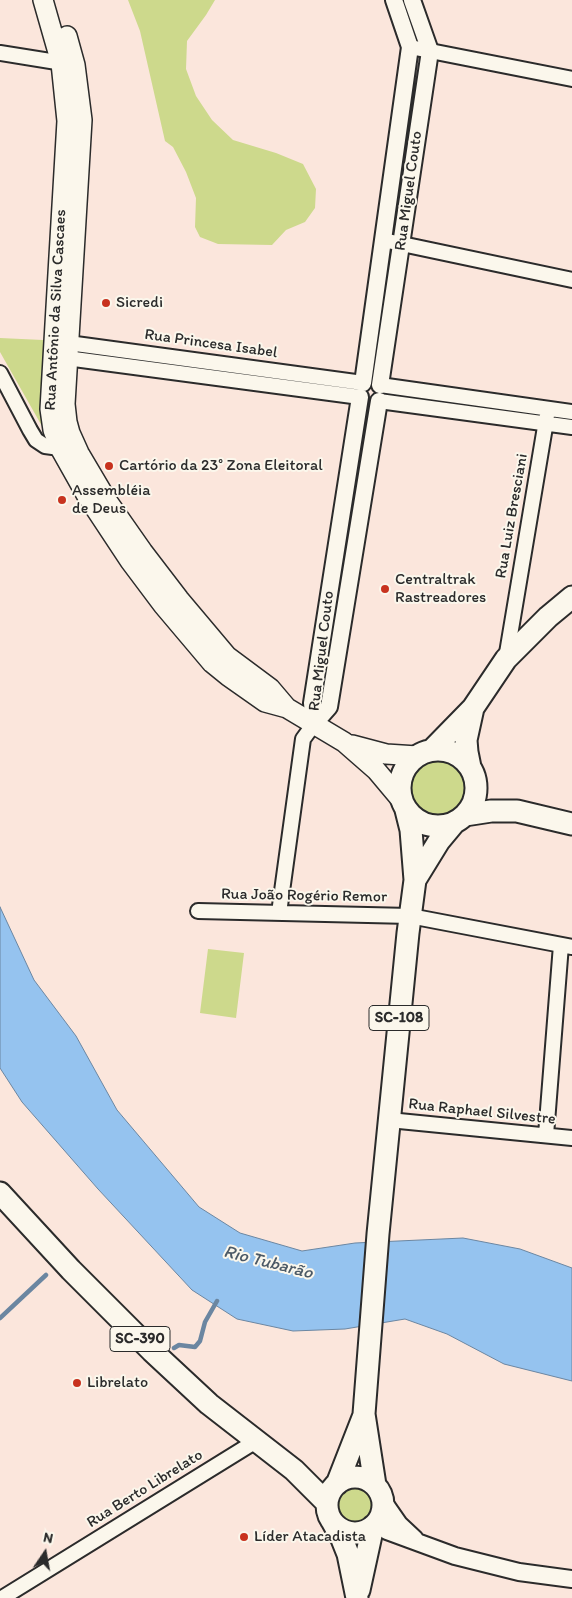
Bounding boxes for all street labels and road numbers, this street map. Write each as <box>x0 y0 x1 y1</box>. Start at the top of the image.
street label: Rua Miguel Couto <box>391 130 427 252</box>
street label: Rua Antônio da Silva Cascaes <box>41 209 71 411</box>
street label: Rua Princesa Isabel <box>143 325 279 363</box>
street label: Rua Luiz Bresciani <box>492 452 532 580</box>
street label: Rua Miguel Couto <box>305 590 339 712</box>
street label: Rua João Rogério Remor <box>221 885 387 907</box>
road number: SC-108 <box>369 1006 429 1030</box>
street label: Rua Raphael Silvestre <box>407 1095 557 1129</box>
road number: SC-390 <box>110 1326 170 1352</box>
street label: Rua Berto Librelato <box>83 1446 207 1532</box>

